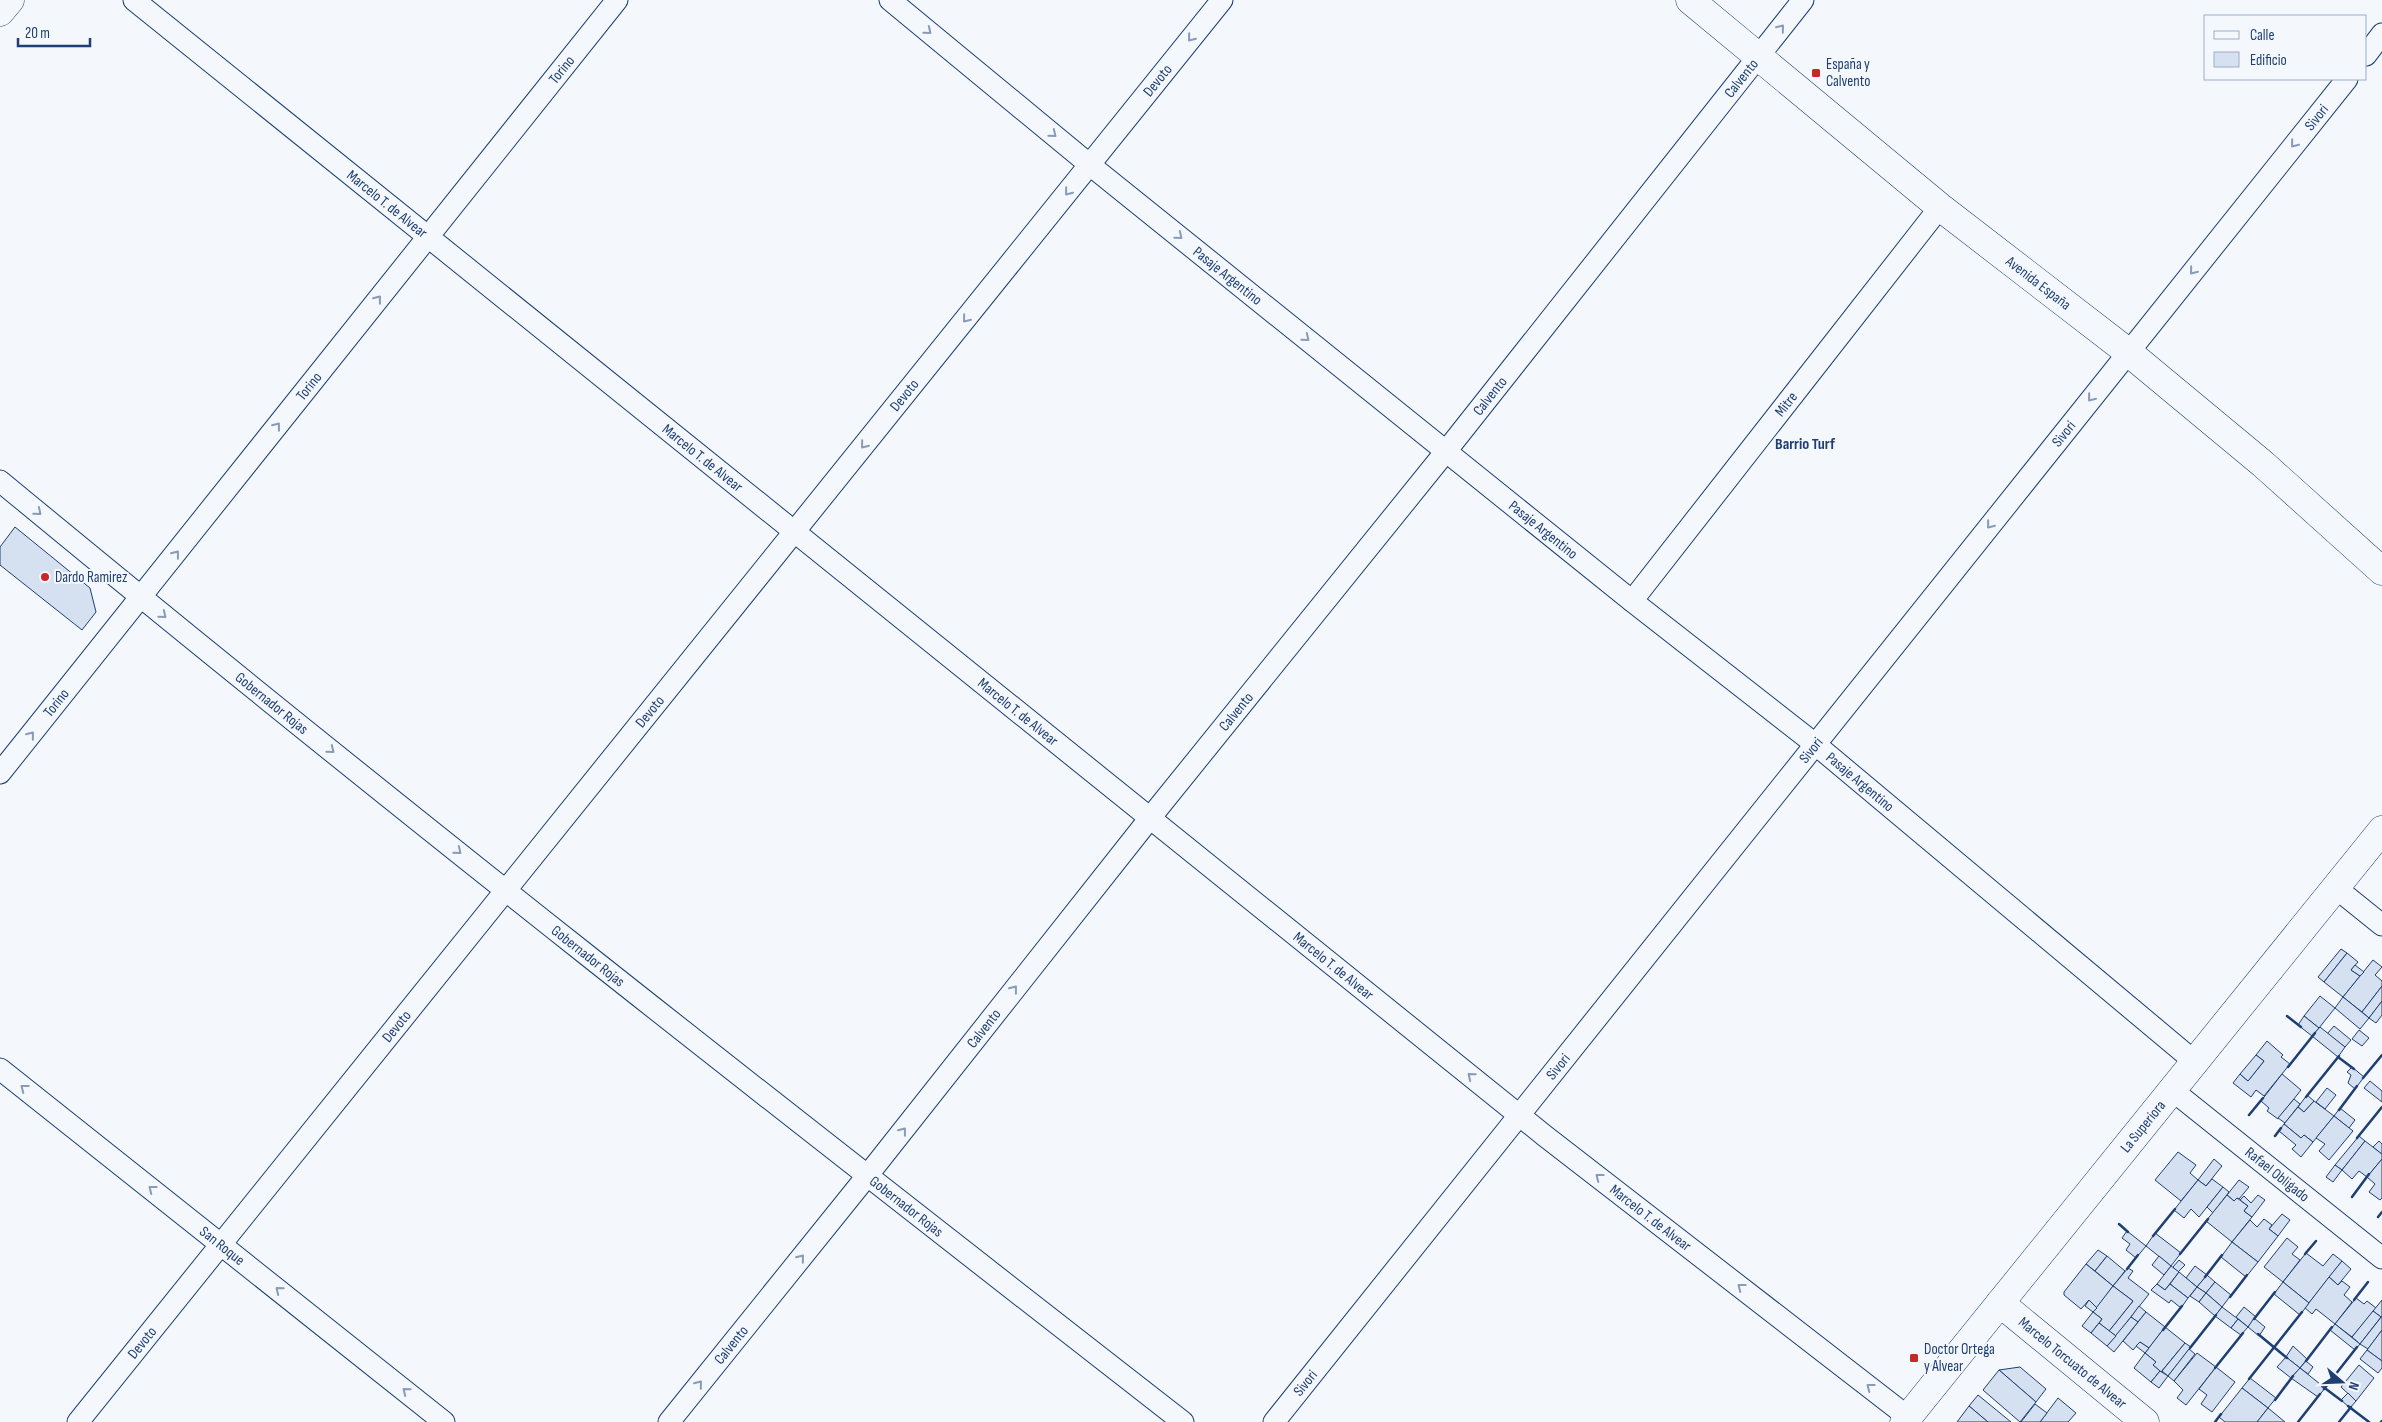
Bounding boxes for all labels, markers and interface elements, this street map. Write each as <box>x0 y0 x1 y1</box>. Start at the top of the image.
scale bar <box>18 15 90 47</box>
legend <box>2204 15 2367 80</box>
text: 20 m <box>25 24 50 43</box>
one-way arrow <box>922 25 931 34</box>
one-way arrow <box>1775 25 1783 34</box>
text: Calle <box>2250 26 2274 45</box>
one-way arrow <box>1189 32 1197 41</box>
text: Edificio <box>2250 51 2287 70</box>
street label: Torino <box>545 52 579 88</box>
street label: Calvento <box>1720 55 1763 102</box>
place label: España y Calvento <box>1826 55 1871 91</box>
street label: Devoto <box>1139 61 1176 101</box>
marker: España y Calvento <box>1810 67 1822 79</box>
street label: Sivori <box>2301 100 2333 135</box>
one-way arrow <box>1047 129 1056 137</box>
one-way arrow <box>2292 138 2300 147</box>
street label: Marcelo T. de Alvear <box>343 166 432 243</box>
one-way arrow <box>1065 186 1073 195</box>
one-way arrow <box>1174 231 1183 240</box>
street label: Pasaje Argentino <box>1189 243 1266 310</box>
street label: Avenida España <box>2001 252 2075 315</box>
one-way arrow <box>2190 265 2198 274</box>
one-way arrow <box>372 295 381 305</box>
one-way arrow <box>962 313 971 322</box>
one-way arrow <box>1301 332 1310 341</box>
street label: Torino <box>292 368 326 405</box>
street label: Calvento <box>1469 373 1511 420</box>
street label: Devoto <box>886 375 923 415</box>
street label: Mitre <box>1771 388 1802 421</box>
one-way arrow <box>2089 392 2097 401</box>
street label: Sivori <box>2048 417 2080 451</box>
street label: Marcelo T. de Alvear <box>658 420 747 497</box>
one-way arrow <box>271 423 280 432</box>
district label: Barrio Turf <box>1775 435 1836 454</box>
one-way arrow <box>862 439 870 448</box>
street label: Pasaje Argentino <box>1505 497 1581 564</box>
one-way arrow <box>32 506 41 515</box>
one-way arrow <box>1987 519 1995 528</box>
one-way arrow <box>170 551 178 560</box>
place label: Dardo Ramirez <box>55 568 128 587</box>
marker: Dardo Ramirez <box>39 571 51 583</box>
one-way arrow <box>157 610 166 618</box>
street label: Gobernador Rojas <box>231 668 312 739</box>
street label: Marcelo T. de Alvear <box>974 674 1063 751</box>
street label: Torino <box>39 685 74 721</box>
street label: Calvento <box>1215 689 1258 735</box>
street label: Devoto <box>631 692 669 732</box>
one-way arrow <box>25 732 33 741</box>
street label: Sivori <box>1795 733 1828 767</box>
one-way arrow <box>325 744 334 752</box>
street label: Pasaje Argentino <box>1822 748 1898 816</box>
one-way arrow <box>452 846 461 854</box>
street label: Gobernador Rojas <box>547 921 628 991</box>
street label: Marcelo T. de Alvear <box>1289 928 1378 1005</box>
one-way arrow <box>1009 986 1018 995</box>
street label: Calvento <box>963 1005 1005 1052</box>
street label: Devoto <box>378 1007 415 1046</box>
street label: Sivori <box>1542 1050 1575 1084</box>
one-way arrow <box>1468 1073 1477 1082</box>
one-way arrow <box>20 1085 30 1094</box>
street label: La Superiora <box>2116 1096 2170 1157</box>
one-way arrow <box>897 1127 906 1137</box>
street label: Rafael Obligado <box>2241 1143 2313 1206</box>
street label: Gobernador Rojas <box>865 1172 947 1241</box>
one-way arrow <box>1596 1175 1605 1183</box>
street label: Marcelo T. de Alvear <box>1606 1181 1695 1256</box>
one-way arrow <box>148 1185 157 1194</box>
street label: San Roque <box>196 1222 248 1270</box>
one-way arrow <box>796 1255 804 1264</box>
one-way arrow <box>1738 1285 1747 1293</box>
one-way arrow <box>276 1287 285 1295</box>
street label: Marcelo Torcuato de Alvear <box>2014 1313 2131 1414</box>
street label: Calvento <box>710 1322 753 1369</box>
street label: Devoto <box>124 1323 161 1363</box>
place label: Doctor Ortega y Alvear <box>1924 1340 1995 1376</box>
marker: Doctor Ortega y Alvear <box>1908 1352 1920 1364</box>
north arrow <box>2317 1357 2367 1407</box>
street label: Sivori <box>1289 1366 1322 1400</box>
text: N <box>2345 1380 2363 1392</box>
one-way arrow <box>694 1381 702 1390</box>
one-way arrow <box>1866 1384 1876 1393</box>
one-way arrow <box>403 1389 412 1397</box>

